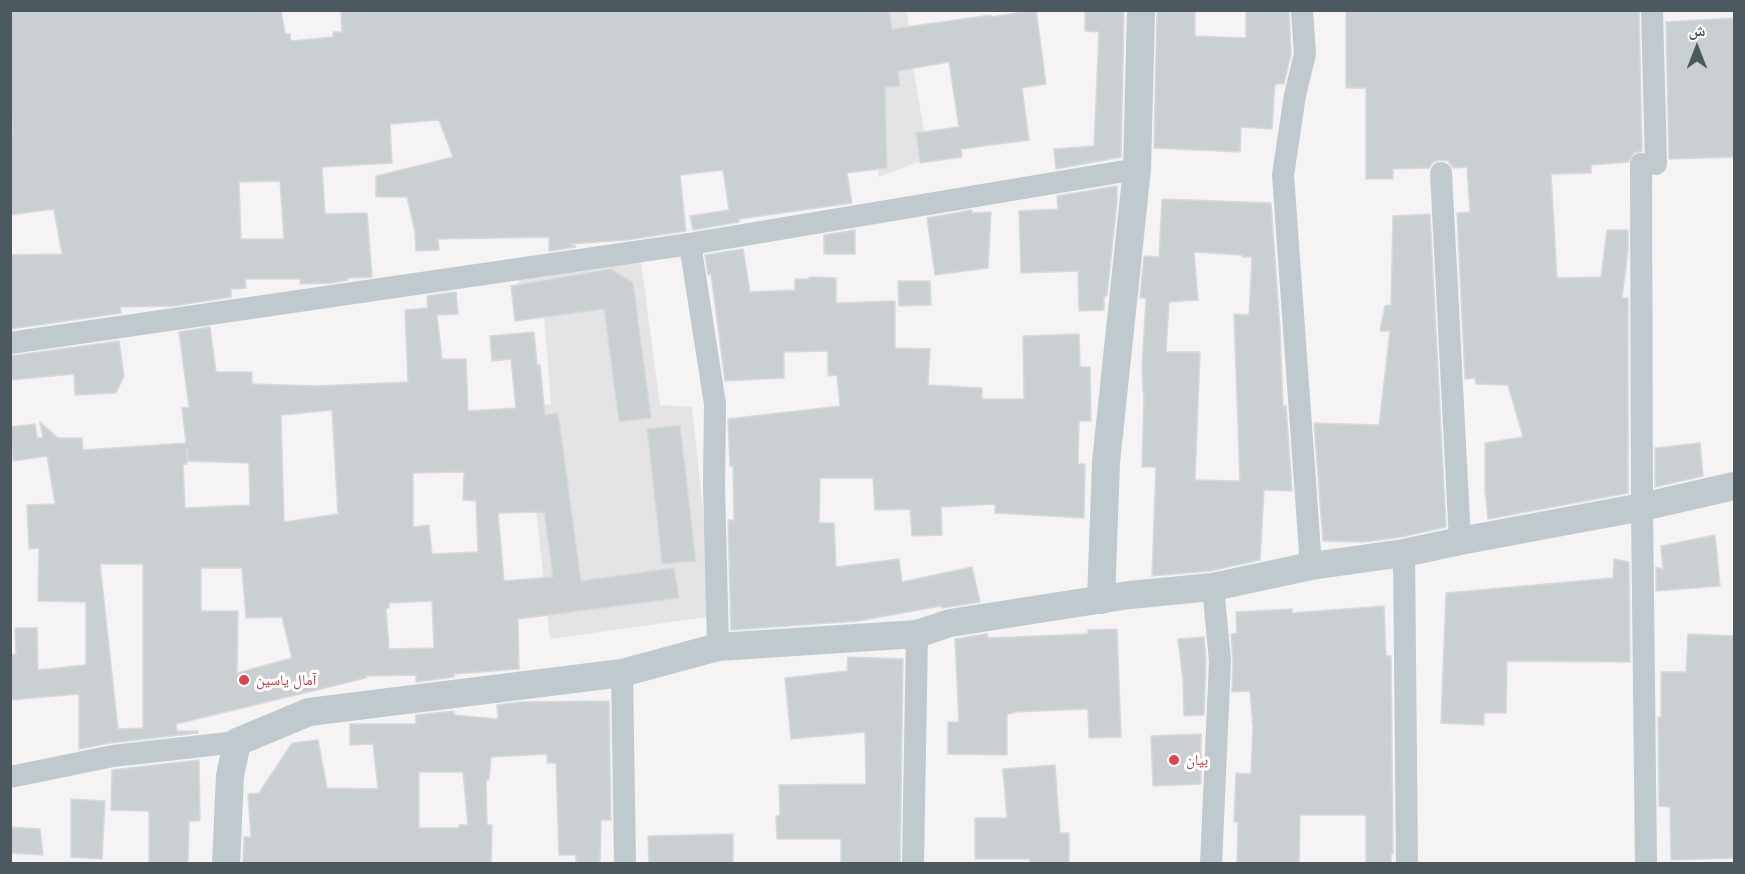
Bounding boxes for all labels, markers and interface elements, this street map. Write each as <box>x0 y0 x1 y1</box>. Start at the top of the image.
north arrow <box>1667 18 1727 78</box>
text: ش <box>1689 20 1705 40</box>
place label: آمال ياسين <box>256 671 316 689</box>
marker: آمال ياسين <box>237 673 251 687</box>
place label: بيان <box>1186 751 1208 769</box>
marker: بيان <box>1167 753 1181 767</box>

